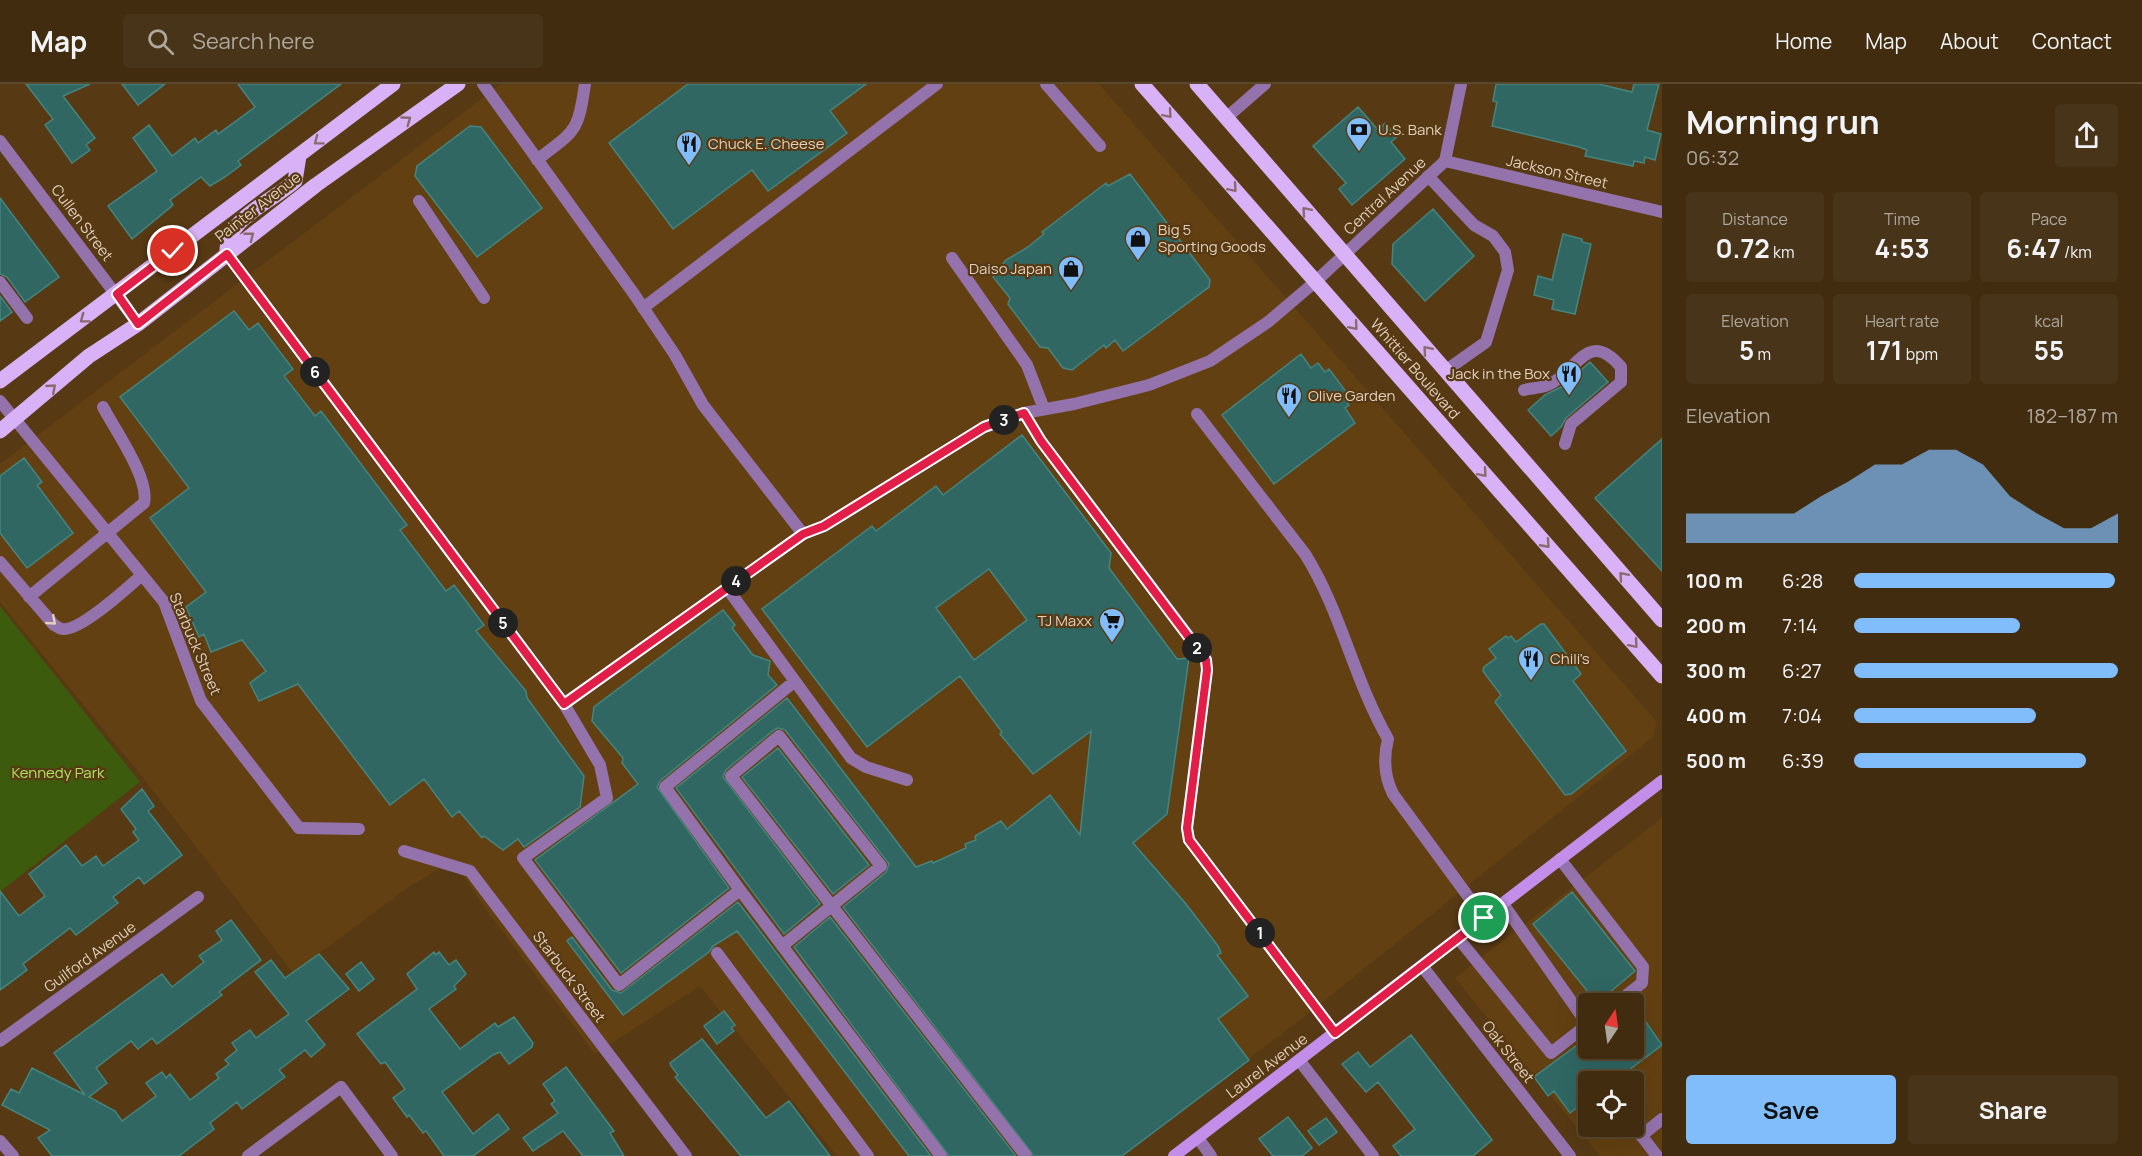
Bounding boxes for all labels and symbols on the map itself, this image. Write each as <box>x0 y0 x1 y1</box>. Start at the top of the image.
one-way arrow <box>1161 107 1172 118</box>
bank icon: U.S. Bank <box>1344 115 1374 153</box>
one-way arrow <box>400 116 411 127</box>
place label: U.S. Bank <box>1378 119 1442 140</box>
restaurant icon: Chuck E. Cheese <box>674 129 704 167</box>
place label: Chuck E. Cheese <box>708 133 825 154</box>
one-way arrow <box>313 134 324 145</box>
street label: Jackson Street <box>1504 150 1610 193</box>
street label: Central Avenue <box>1339 152 1431 239</box>
street label: Painter Avenue <box>210 166 305 247</box>
street label: Cullen Street <box>47 180 118 265</box>
one-way arrow <box>1225 181 1236 192</box>
one-way arrow <box>1302 207 1313 218</box>
place label: Big 5 Sporting Goods <box>1158 219 1266 257</box>
shop icon: Big 5 Sporting Goods <box>1123 224 1153 262</box>
pin <box>147 225 198 276</box>
one-way arrow <box>244 233 255 244</box>
shop icon: Daiso Japan <box>1056 254 1086 292</box>
place label: Daiso Japan <box>969 258 1052 279</box>
one-way arrow <box>80 311 91 322</box>
street label: Whittier Boulevard <box>1366 314 1465 423</box>
one-way arrow <box>1347 319 1358 330</box>
one-way arrow <box>1423 347 1434 357</box>
pin: 6 <box>300 357 330 387</box>
restaurant icon: Jack in the Box <box>1554 359 1584 397</box>
place label: Jack in the Box <box>1448 363 1550 384</box>
restaurant icon: Olive Garden <box>1274 381 1304 419</box>
one-way arrow <box>45 384 56 395</box>
place label: Olive Garden <box>1308 385 1396 406</box>
pin: 3 <box>989 405 1019 435</box>
one-way arrow <box>1476 466 1487 477</box>
one-way arrow <box>1539 537 1550 548</box>
pin: 4 <box>721 566 751 596</box>
one-way arrow <box>1620 572 1631 583</box>
street label: Starbuck Street <box>164 589 227 698</box>
supermarket icon: TJ Maxx <box>1097 606 1127 644</box>
pin: 5 <box>488 608 518 638</box>
place label: TJ Maxx <box>1038 610 1092 631</box>
one-way arrow <box>46 614 57 625</box>
pin: 2 <box>1182 633 1212 663</box>
one-way arrow <box>1627 638 1638 648</box>
restaurant icon: Chili's <box>1516 644 1546 682</box>
place label: Chili's <box>1550 648 1590 669</box>
park label: Kennedy Park <box>11 762 105 783</box>
pin <box>1458 892 1509 943</box>
street label: Guilford Avenue <box>39 916 140 997</box>
pin: 1 <box>1245 918 1275 948</box>
street label: Starbuck Street <box>528 927 611 1027</box>
north arrow <box>1578 993 1644 1059</box>
street label: Oak Street <box>1477 1016 1539 1087</box>
street label: Laurel Avenue <box>1222 1028 1312 1103</box>

